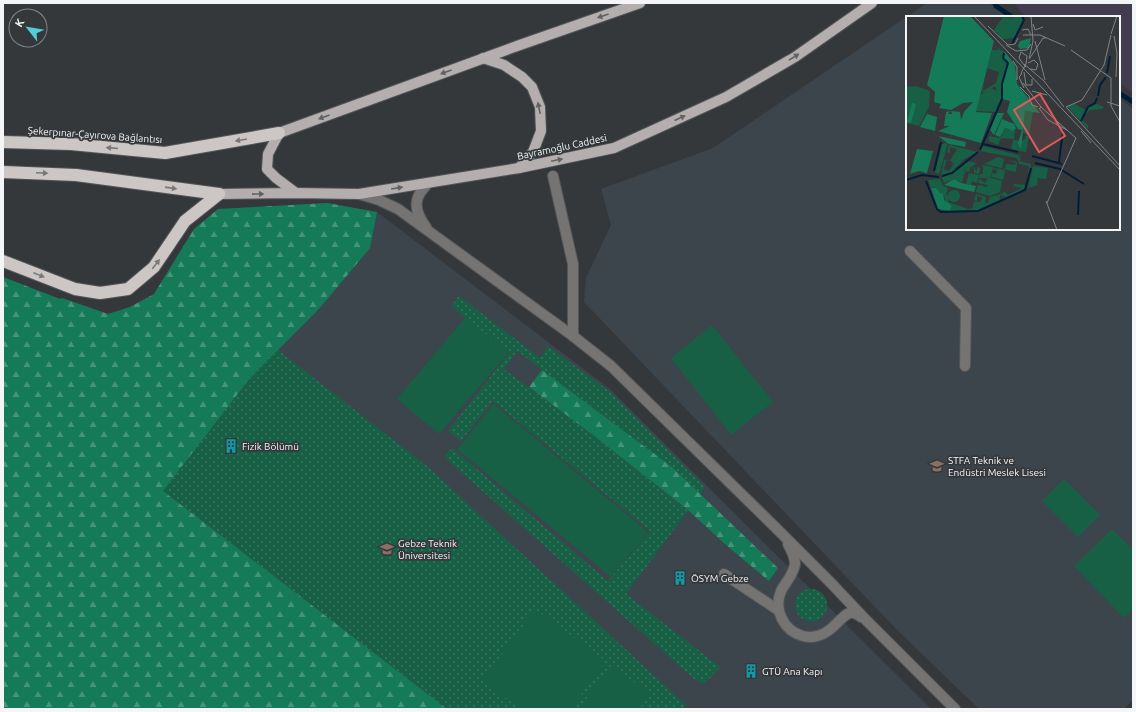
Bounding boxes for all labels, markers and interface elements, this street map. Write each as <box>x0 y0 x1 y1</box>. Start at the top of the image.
north arrow <box>8 8 48 48</box>
one-way arrow <box>596 13 608 19</box>
text: K <box>12 16 27 29</box>
inset map <box>906 16 1120 230</box>
one-way arrow <box>789 53 799 61</box>
one-way arrow <box>440 69 452 75</box>
one-way arrow <box>536 102 542 114</box>
one-way arrow <box>318 114 330 120</box>
one-way arrow <box>674 115 685 121</box>
street label: Şekerpınar-Çayırova Bağlantısı <box>27 125 163 145</box>
street label: Bayramoğlu Caddesi <box>516 132 608 162</box>
one-way arrow <box>234 137 247 143</box>
one-way arrow <box>106 145 118 151</box>
one-way arrow <box>551 157 564 163</box>
one-way arrow <box>36 170 48 177</box>
one-way arrow <box>165 184 177 191</box>
one-way arrow <box>391 185 404 191</box>
one-way arrow <box>252 191 265 197</box>
one-way arrow <box>151 258 160 269</box>
one-way arrow <box>34 272 45 278</box>
building icon: Fizik Bölümü <box>223 438 239 454</box>
place label: Fizik Bölümü <box>242 441 299 452</box>
place label: STFA Teknik ve Endüstri Meslek Lisesi <box>948 455 1046 478</box>
school or university icon: STFA Teknik ve Endüstri Meslek Lisesi <box>929 458 945 474</box>
place label: Gebze Teknik Üniversitesi <box>398 538 457 561</box>
school or university icon: Gebze Teknik Üniversitesi <box>379 541 395 557</box>
building icon: ÖSYM Gebze <box>672 570 688 586</box>
place label: ÖSYM Gebze <box>691 573 749 584</box>
building icon: GTÜ Ana Kapı <box>743 663 759 679</box>
place label: GTÜ Ana Kapı <box>762 666 822 677</box>

